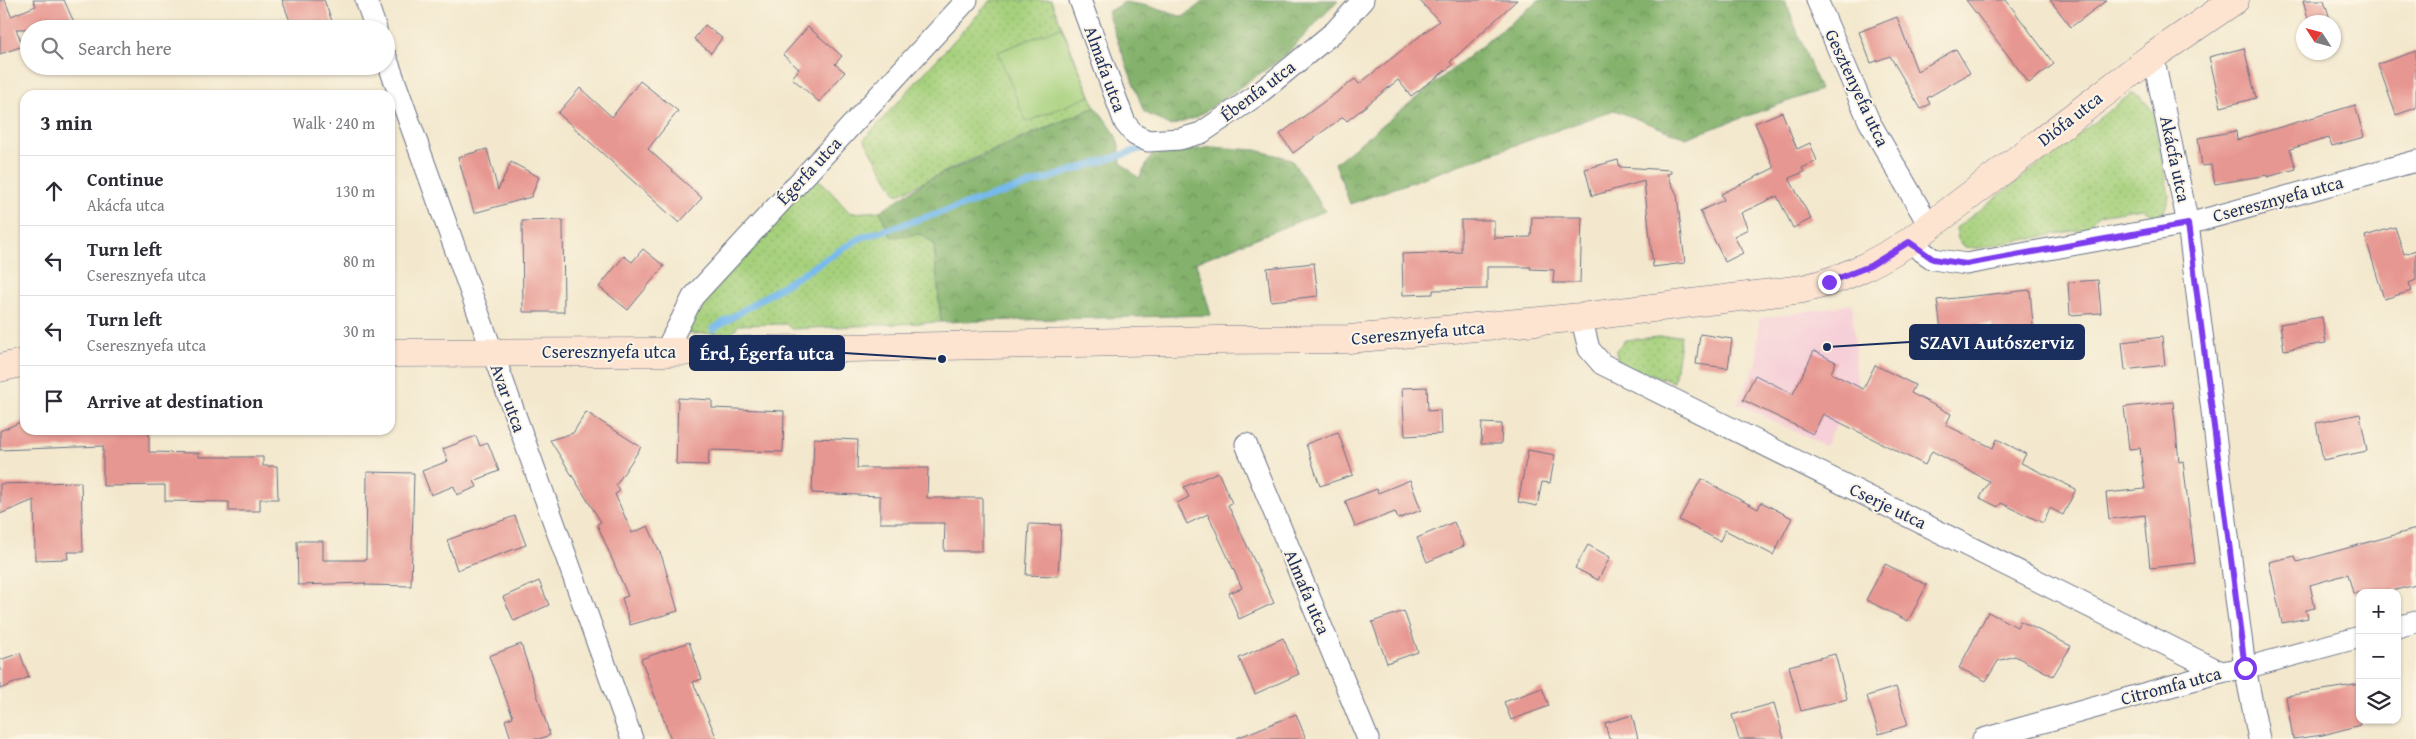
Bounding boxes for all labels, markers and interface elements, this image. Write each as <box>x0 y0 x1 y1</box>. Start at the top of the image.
north arrow <box>2296 15 2341 60</box>
search box <box>20 20 395 75</box>
street label: Almafa utca <box>1077 22 1134 116</box>
street label: Gesztenyefa utca <box>1818 25 1897 151</box>
icon: search <box>38 34 66 62</box>
text: Search here <box>78 34 172 62</box>
street label: Ébenfa utca <box>1215 53 1301 128</box>
street label: Diófa utca <box>2031 84 2108 153</box>
text: 3 min <box>40 107 92 138</box>
text: Walk · 240 m <box>292 111 375 135</box>
street label: Akácfa utca <box>2153 113 2198 205</box>
street label: Égerfa utca <box>770 130 848 211</box>
text: Continue <box>87 165 164 193</box>
street label: Cseresznyefa utca <box>2210 168 2347 229</box>
icon: ahead <box>40 177 68 205</box>
text: 130 m <box>335 179 375 203</box>
text: Akácfa utca <box>87 193 165 217</box>
text: Turn left <box>87 235 162 263</box>
icon: left <box>40 247 68 275</box>
text: 80 m <box>343 249 375 273</box>
text: Cseresznyefa utca <box>87 263 206 287</box>
route end <box>1818 271 1841 294</box>
text: Turn left <box>87 305 162 333</box>
street label: Cseresznyefa utca <box>1350 313 1486 352</box>
icon: left <box>40 317 68 345</box>
text: 30 m <box>343 319 375 343</box>
callout: SZAVI Autószerviz <box>1910 325 2084 359</box>
text: SZAVI Autószerviz <box>1920 328 2074 356</box>
text: Cseresznyefa utca <box>87 333 206 357</box>
callout: Érd, Égerfa utca <box>690 336 844 370</box>
street label: Cseresznyefa utca <box>542 338 676 365</box>
text: Érd, Égerfa utca <box>700 339 835 367</box>
street label: Avar utca <box>484 360 533 436</box>
icon: arrive <box>40 387 68 415</box>
text: Arrive at destination <box>87 387 263 415</box>
street label: Cserje utca <box>1845 475 1932 536</box>
street label: Almafa utca <box>1277 545 1338 639</box>
map controls <box>2356 589 2401 724</box>
button: + <box>2356 589 2401 634</box>
button: − <box>2356 634 2401 679</box>
route start <box>2234 657 2257 680</box>
street label: Citromfa utca <box>2118 659 2225 712</box>
button: layers <box>2356 679 2401 724</box>

